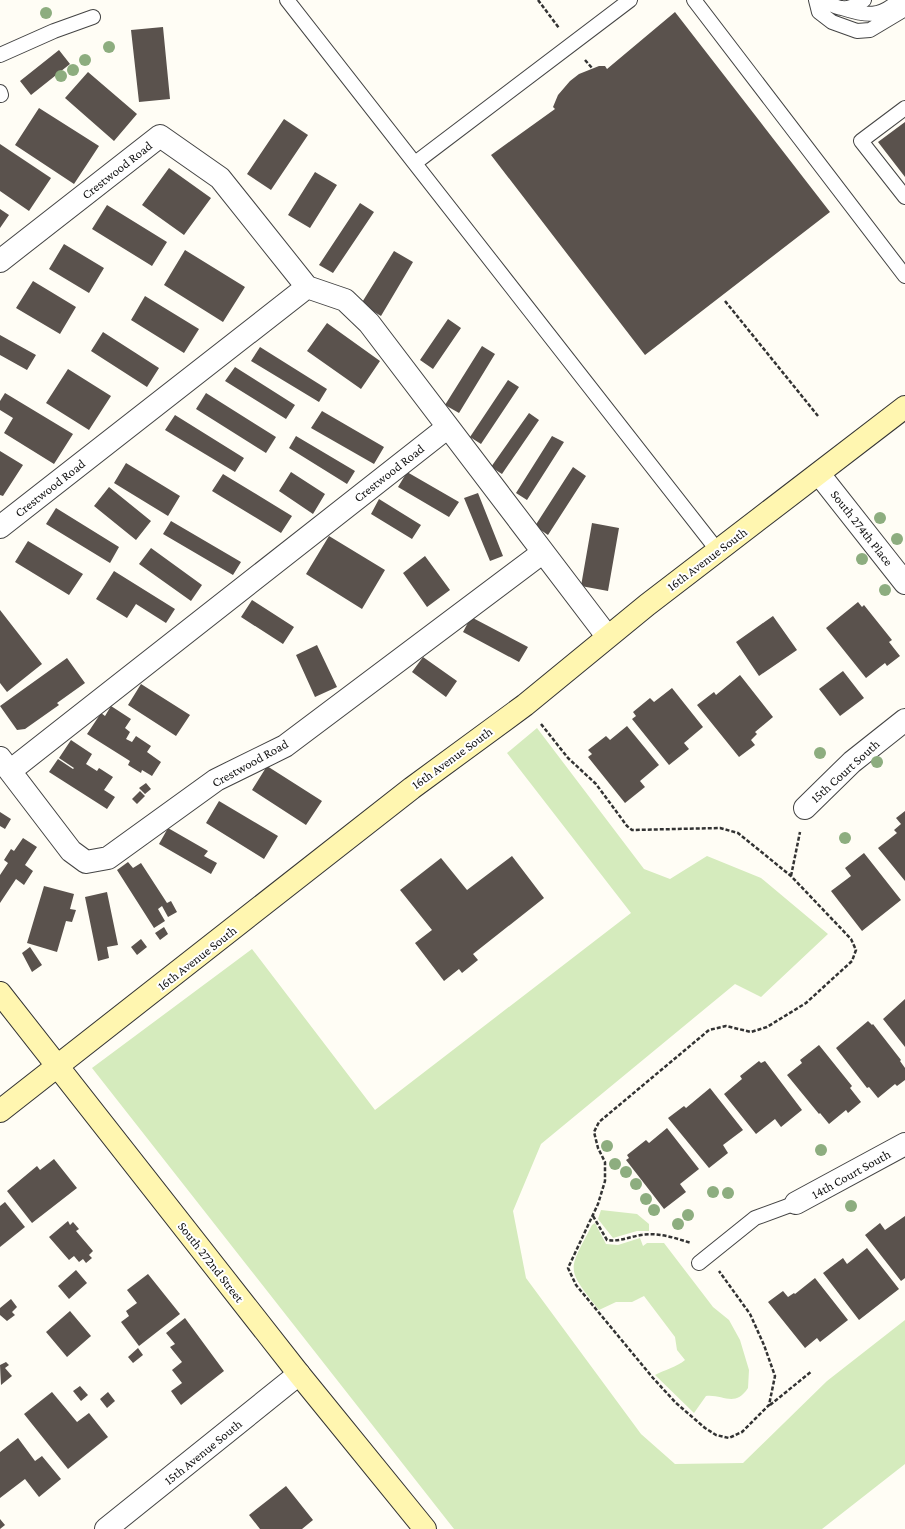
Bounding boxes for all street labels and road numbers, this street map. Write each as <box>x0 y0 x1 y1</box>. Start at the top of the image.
street label: Crestwood Road <box>79 138 155 202</box>
street label: Crestwood Road <box>351 441 427 505</box>
street label: Crestwood Road <box>12 456 88 520</box>
street label: South 274th Place <box>828 487 896 569</box>
street label: 16th Avenue South <box>664 524 750 594</box>
street label: 16th Avenue South <box>409 724 495 792</box>
street label: Crestwood Road <box>209 736 291 790</box>
street label: 15th Court South <box>808 736 882 806</box>
street label: 16th Avenue South <box>155 923 239 993</box>
street label: 14th Court South <box>809 1146 893 1202</box>
street label: South 272nd Street <box>175 1219 248 1306</box>
street label: 15th Avenue South <box>161 1416 245 1488</box>

